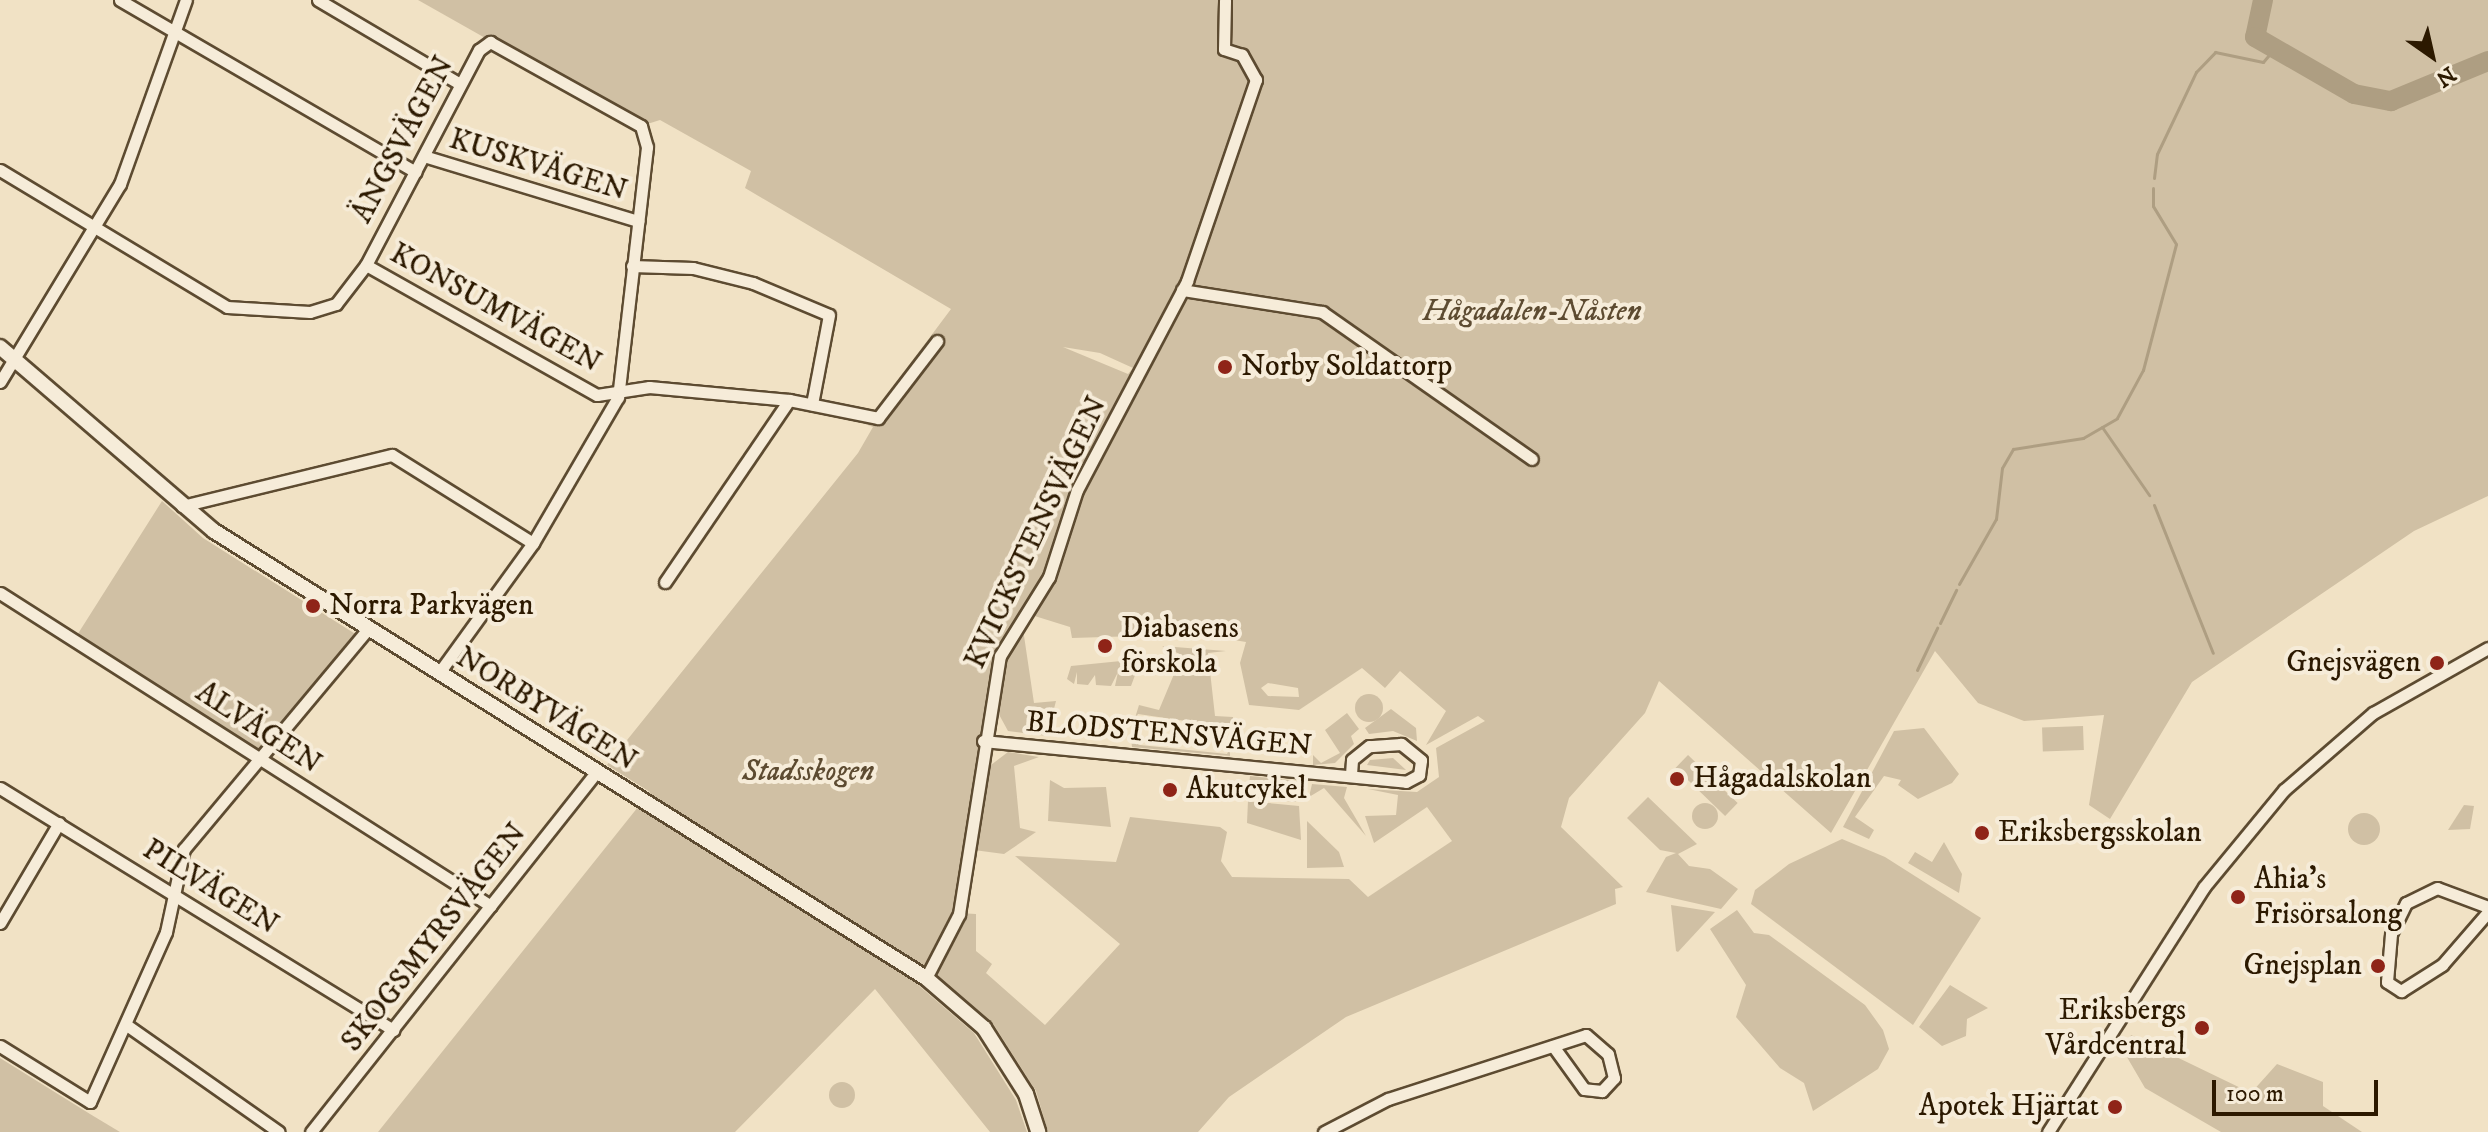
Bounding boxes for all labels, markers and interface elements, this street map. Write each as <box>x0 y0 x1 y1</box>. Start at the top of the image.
north arrow <box>2392 16 2472 96</box>
street label: ÄNGSVÄGEN <box>345 50 463 230</box>
text: N <box>2431 60 2461 93</box>
street label: KUSKVÄGEN <box>445 122 631 210</box>
street label: KONSUMVÄGEN <box>383 236 607 382</box>
park label: Hågadalen-Nåsten <box>1422 294 1642 330</box>
place label: Norby Soldattorp <box>1241 349 1452 385</box>
marker: Norby Soldattorp <box>1216 358 1234 376</box>
street label: KVICKSTENSVÄGEN <box>958 391 1116 675</box>
place label: Norra Parkvägen <box>329 588 534 624</box>
marker: Norra Parkvägen <box>304 597 322 615</box>
place label: Diabasens förskola <box>1121 611 1239 682</box>
marker: Diabasens förskola <box>1096 637 1114 655</box>
street label: NORBYVÄGEN <box>449 640 643 780</box>
place label: Gnejsvägen <box>2286 645 2421 681</box>
marker: Gnejsvägen <box>2428 654 2446 672</box>
street label: ALVÄGEN <box>188 675 328 783</box>
street label: BLODSTENSVÄGEN <box>1024 705 1314 765</box>
park label: Stadsskogen <box>742 754 874 790</box>
place label: Hågadalskolan <box>1693 761 1872 797</box>
marker: Hågadalskolan <box>1668 770 1686 788</box>
place label: Akutcykel <box>1186 772 1307 808</box>
marker: Akutcykel <box>1161 781 1179 799</box>
place label: Eriksbergsskolan <box>1998 815 2202 851</box>
street label: SKOGSMYRSVÄGEN <box>335 817 535 1059</box>
marker: Eriksbergsskolan <box>1973 824 1991 842</box>
street label: PILVÄGEN <box>136 832 284 944</box>
place label: Ahia's Frisörsalong <box>2254 862 2402 932</box>
marker: Ahia's Frisörsalong <box>2229 888 2247 906</box>
place label: Gnejsplan <box>2243 948 2362 984</box>
marker: Gnejsplan <box>2369 957 2387 975</box>
place label: Eriksbergs Vårdcentral <box>2045 993 2186 1064</box>
marker: Eriksbergs Vårdcentral <box>2193 1019 2211 1037</box>
scale bar <box>2216 1064 2382 1114</box>
text: 100 m <box>2226 1079 2284 1109</box>
place label: Apotek Hjärtat <box>1919 1089 2099 1125</box>
marker: Apotek Hjärtat <box>2106 1098 2124 1116</box>

